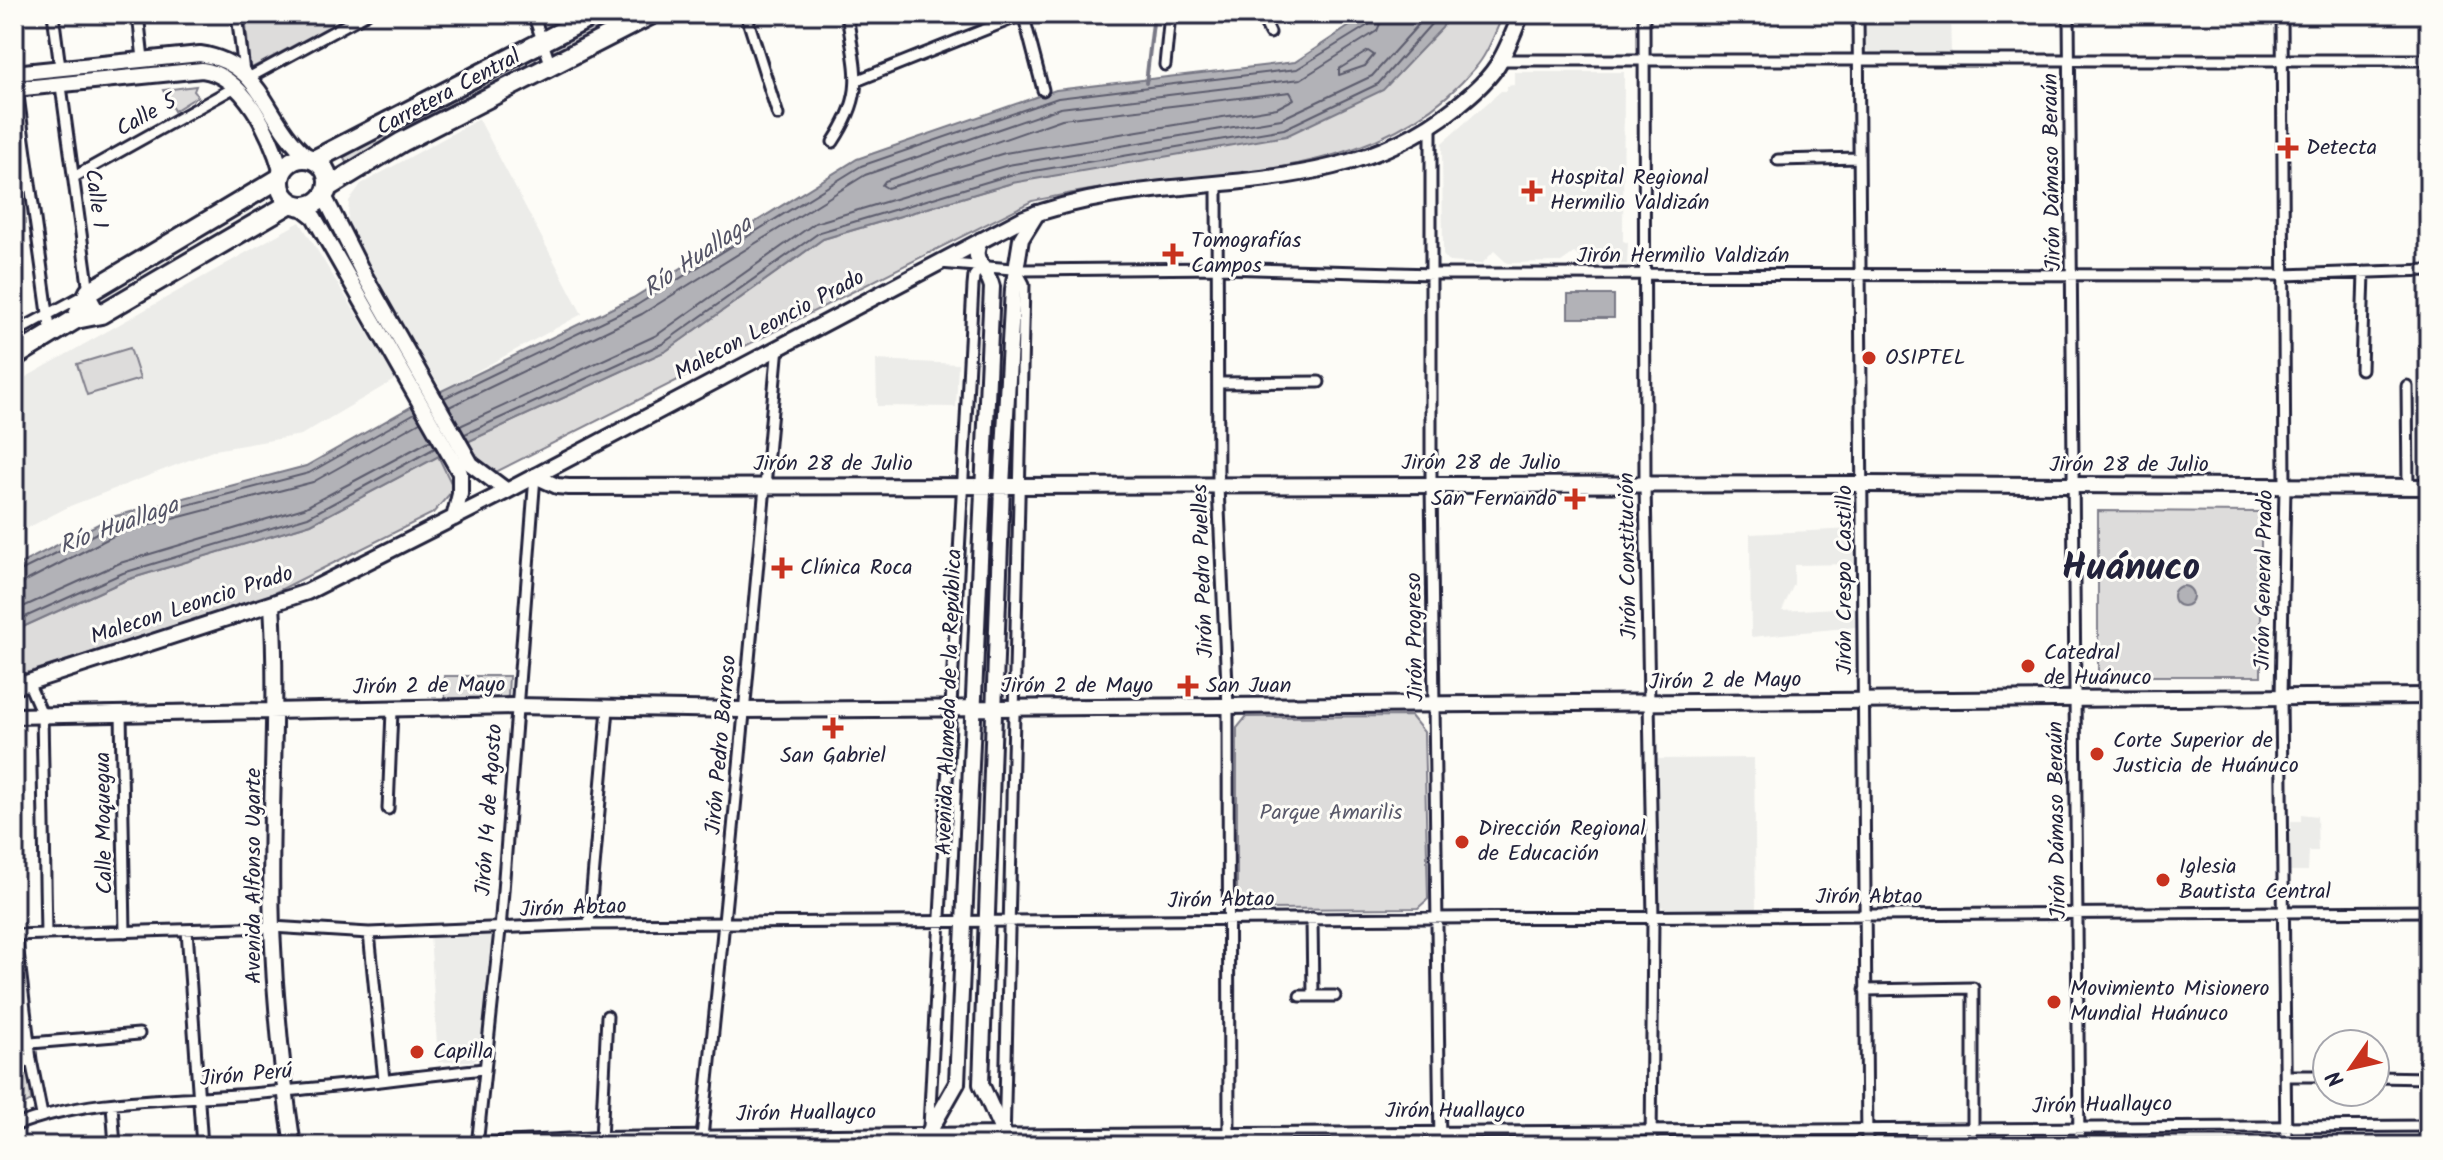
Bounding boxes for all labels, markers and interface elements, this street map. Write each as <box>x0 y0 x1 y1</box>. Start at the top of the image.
street label: Carretera Central <box>371 40 528 146</box>
street label: Jirón Dámaso Beraún <box>2034 73 2072 271</box>
street label: Calle 5 <box>110 84 185 147</box>
place label: Detecta <box>2306 131 2377 166</box>
marker: Detecta <box>2277 137 2299 159</box>
place label: Hospital Regional Hermilio Valdizán <box>1550 161 1710 221</box>
street label: Calle 1 <box>74 167 116 231</box>
marker: Hospital Regional Hermilio Valdizán <box>1521 180 1543 202</box>
water label: Río Huallaga <box>635 205 762 308</box>
place label: Tomografías Campos <box>1191 224 1302 284</box>
street label: Jirón Hermilio Valdizán <box>1577 239 1789 274</box>
marker: Tomografías Campos <box>1162 243 1184 265</box>
street label: Malecon Leoncio Prado <box>669 261 871 391</box>
place label: OSIPTEL <box>1885 341 1966 376</box>
marker: OSIPTEL <box>1860 349 1878 367</box>
street label: Jirón 28 de Julio <box>1401 446 1561 481</box>
street label: Jirón 28 de Julio <box>753 447 913 482</box>
street label: Jirón 28 de Julio <box>2049 448 2209 483</box>
street label: Jirón Constitución <box>1610 472 1648 640</box>
street label: Jirón Pedro Puelles <box>1183 482 1225 659</box>
place label: San Fernando <box>1431 482 1557 517</box>
street label: Jirón Crespo Castillo <box>1828 485 1863 675</box>
water label: Río Huallaga <box>54 486 186 566</box>
marker: San Fernando <box>1564 488 1586 510</box>
street label: Jirón General Prado <box>2246 489 2284 671</box>
district label: Huánuco <box>2062 539 2200 599</box>
street label: Avenida Alameda de la República <box>927 548 973 856</box>
place label: Clínica Roca <box>800 551 913 586</box>
street label: Malecon Leoncio Prado <box>86 557 298 655</box>
marker: Clínica Roca <box>771 557 793 579</box>
street label: Jirón Progreso <box>1397 572 1435 702</box>
place label: Catedral de Huánuco <box>2044 636 2152 696</box>
street label: Jirón Pedro Barroso <box>697 654 747 836</box>
marker: Catedral de Huánuco <box>2019 657 2037 675</box>
street label: Jirón 2 de Mayo <box>1648 663 1802 701</box>
street label: Jirón 2 de Mayo <box>352 668 506 706</box>
street label: Jirón 2 de Mayo <box>1001 669 1153 704</box>
place label: San Juan <box>1206 669 1291 704</box>
marker: San Juan <box>1177 675 1199 697</box>
marker: San Gabriel <box>822 717 844 739</box>
street label: Jirón Dámaso Beraún <box>2039 721 2077 919</box>
street label: Jirón 14 de Agosto <box>467 723 513 897</box>
place label: Corte Superior de Justicia de Huánuco <box>2113 724 2299 784</box>
place label: San Gabriel <box>780 739 886 774</box>
marker: Corte Superior de Justicia de Huánuco <box>2088 745 2106 763</box>
street label: Calle Moquegua <box>86 751 124 895</box>
street label: Avenida Alfonso Ugarte <box>237 768 272 984</box>
park label: Parque Amarilis <box>1259 796 1403 831</box>
place label: Dirección Regional de Educación <box>1478 812 1646 872</box>
marker: Dirección Regional de Educación <box>1453 833 1471 851</box>
place label: Iglesia Bautista Central <box>2179 850 2332 910</box>
marker: Iglesia Bautista Central <box>2154 871 2172 889</box>
street label: Jirón Abtao <box>1815 880 1923 915</box>
street label: Jirón Abtao <box>1167 883 1275 919</box>
street label: Jirón Abtao <box>519 890 627 928</box>
place label: Movimiento Misionero Mundial Huánuco <box>2070 972 2270 1032</box>
marker: Movimiento Misionero Mundial Huánuco <box>2045 993 2063 1011</box>
north arrow <box>2311 1028 2391 1108</box>
place label: Capilla <box>433 1035 493 1070</box>
marker: Capilla <box>408 1043 426 1061</box>
street label: Jirón Perú <box>198 1054 294 1097</box>
text: N <box>2318 1062 2355 1093</box>
street label: Jirón Huallayco <box>2032 1087 2172 1125</box>
street label: Jirón Huallayco <box>1385 1094 1525 1129</box>
street label: Jirón Huallayco <box>736 1095 876 1133</box>

